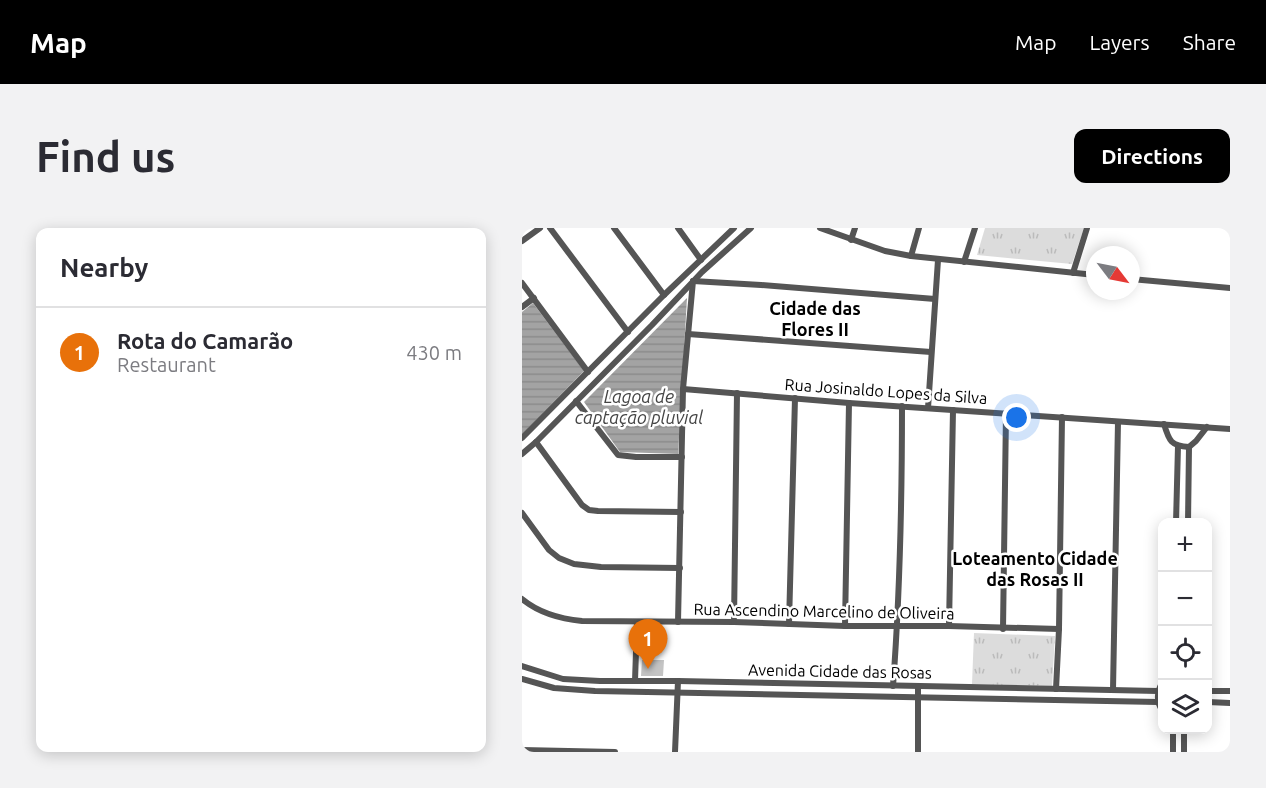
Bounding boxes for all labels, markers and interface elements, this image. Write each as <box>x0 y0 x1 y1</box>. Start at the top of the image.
text: Map <box>30 27 87 58</box>
text: Map <box>1015 30 1056 54</box>
text: Layers <box>1089 30 1150 54</box>
text: Share <box>1183 30 1236 54</box>
button: Directions <box>1074 129 1230 183</box>
text: Find us <box>36 133 175 180</box>
north arrow <box>1086 246 1140 300</box>
text: Nearby <box>60 253 148 282</box>
district label: Cidade das Flores II <box>769 298 861 339</box>
text: Rota do Camarão <box>117 328 293 353</box>
text: 1 <box>74 341 85 364</box>
text: 430 m <box>406 341 462 364</box>
text: Restaurant <box>117 353 216 376</box>
street label: Rua Josinaldo Lopes da Silva <box>784 375 988 407</box>
water label: Lagoa de captação pluvial <box>575 386 703 427</box>
your location <box>1002 403 1031 432</box>
map controls <box>1158 518 1212 734</box>
button: + <box>1158 518 1212 572</box>
district label: Loteamento Cidade das Rosas II <box>952 548 1118 589</box>
button: − <box>1158 572 1212 626</box>
street label: Rua Ascendino Marcelino de Oliveira <box>693 600 955 622</box>
pin: 1 <box>628 620 668 669</box>
button: locate <box>1158 626 1212 680</box>
street label: Avenida Cidade das Rosas <box>748 660 932 682</box>
button: layers <box>1158 680 1212 734</box>

